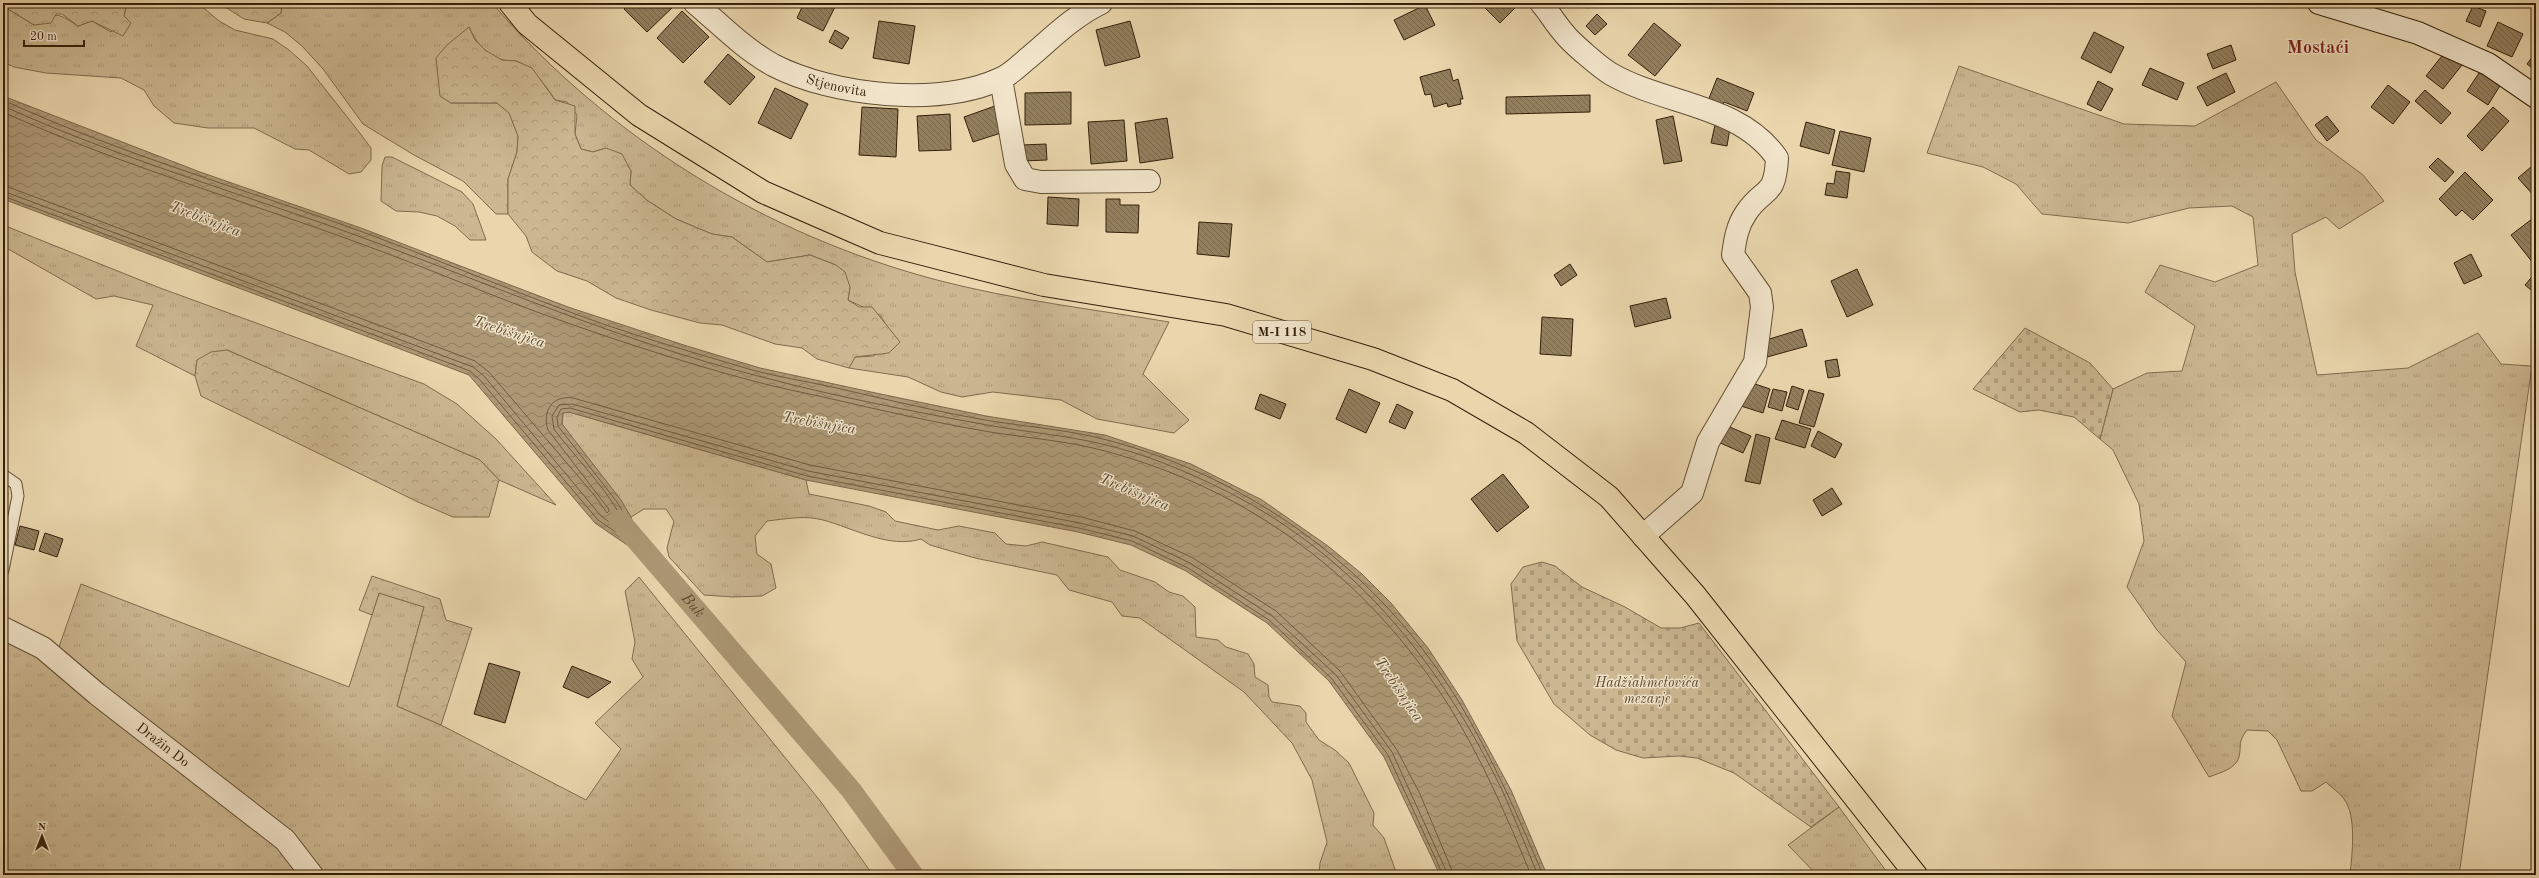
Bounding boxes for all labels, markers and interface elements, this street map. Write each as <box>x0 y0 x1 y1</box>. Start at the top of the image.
scale bar <box>24 22 84 48</box>
text: 20 m <box>30 31 57 43</box>
district label: Mostaći <box>2287 39 2349 57</box>
street label: Stjenovita <box>804 72 868 99</box>
water label: Trebišnjica <box>168 200 242 240</box>
water label: Trebišnjica <box>471 314 547 352</box>
road number: M-I 118 <box>1253 321 1311 343</box>
water label: Trebišnjica <box>781 410 857 438</box>
water label: Trebišnjica <box>1097 472 1171 514</box>
water label: Buk <box>678 590 707 621</box>
water label: Trebišnjica <box>1371 655 1425 725</box>
park label: Hadžiahmetovića mezarje <box>1594 676 1700 707</box>
street label: Dražin Do <box>134 720 192 770</box>
north arrow <box>22 816 62 856</box>
text: N <box>38 822 47 833</box>

